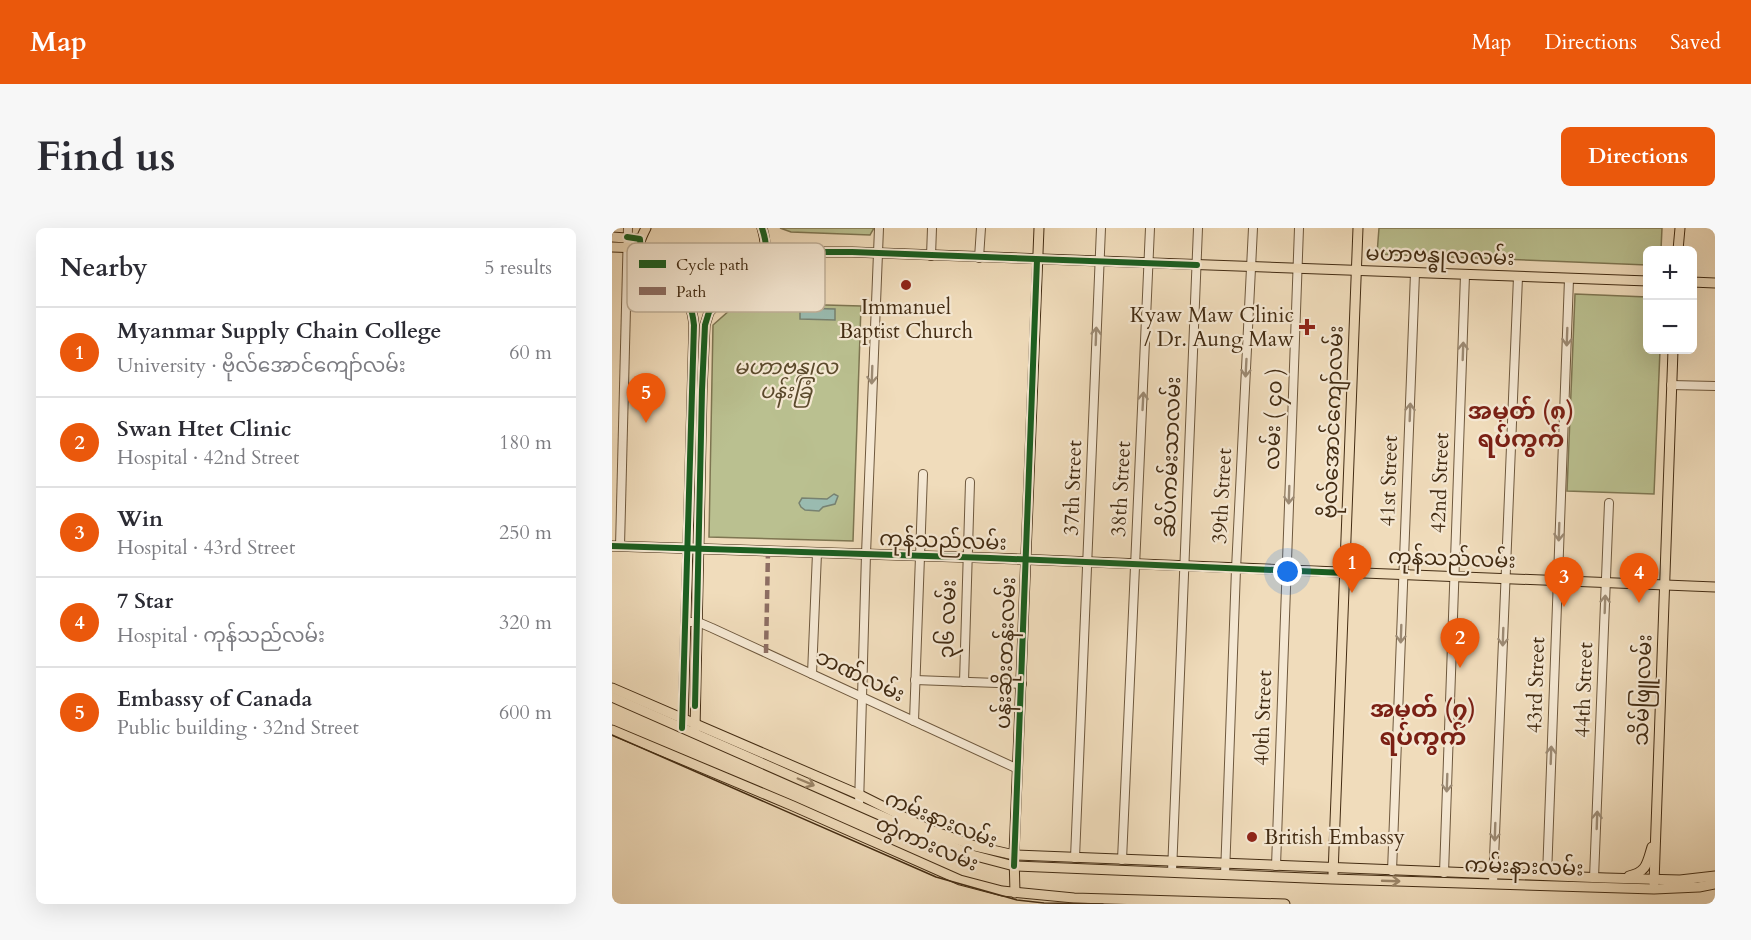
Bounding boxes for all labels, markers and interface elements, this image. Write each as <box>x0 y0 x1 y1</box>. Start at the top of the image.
text: Map <box>30 23 87 61</box>
text: Map <box>1471 28 1511 57</box>
text: Directions <box>1544 28 1637 57</box>
text: Saved <box>1670 28 1721 57</box>
button: Directions <box>1561 127 1715 186</box>
text: Find us <box>36 128 176 185</box>
street label: မဟာဗန္ဓုလလမ်း <box>1365 237 1515 276</box>
legend <box>627 243 825 312</box>
map controls <box>1643 246 1697 354</box>
button: + <box>1643 246 1697 300</box>
text: Nearby <box>60 250 148 285</box>
text: 5 results <box>484 254 552 281</box>
text: Cycle path <box>676 254 749 276</box>
marker: Immanuel Baptist Church <box>899 278 913 292</box>
text: Path <box>676 281 706 303</box>
place label: Immanuel Baptist Church <box>839 293 974 346</box>
button: − <box>1643 300 1697 354</box>
place label: Kyaw Maw Clinic / Dr. Aung Maw <box>1130 301 1294 354</box>
text: Myanmar Supply Chain College <box>117 316 442 346</box>
marker: Kyaw Maw Clinic / Dr. Aung Maw <box>1298 318 1316 336</box>
street label: ဗိုလ်အောင်ကျော်လမ်း <box>1313 325 1354 519</box>
one-way arrow <box>1091 327 1102 347</box>
one-way arrow <box>1561 327 1573 347</box>
text: 1 <box>74 339 85 366</box>
text: 60 m <box>509 339 552 366</box>
one-way arrow <box>1457 341 1468 361</box>
text: University · ဗိုလ်အောင်ကျော်လမ်း <box>117 352 406 379</box>
park label: မဟာဗန္ဓုလ ပန်းခြံ <box>734 353 839 408</box>
one-way arrow <box>1241 357 1252 377</box>
one-way arrow <box>867 364 878 384</box>
street label: လမ်း ( ၄၀ ) <box>1256 367 1292 471</box>
pin: 5 <box>627 374 666 423</box>
street label: ဆိပ်ကမ်းသာလမ်း <box>1152 376 1188 538</box>
one-way arrow <box>1137 392 1148 412</box>
district label: အမှတ် (၈) ရပ်ကွက် <box>1468 395 1574 458</box>
one-way arrow <box>1404 403 1415 423</box>
text: Swan Htet Clinic <box>117 414 291 444</box>
text: 2 <box>74 429 85 456</box>
text: 180 m <box>499 429 552 456</box>
street label: 42nd Street <box>1424 432 1456 534</box>
street label: 41st Street <box>1373 434 1405 527</box>
street label: 37th Street <box>1057 439 1089 536</box>
street label: 38th Street <box>1104 440 1138 538</box>
text: Hospital · 42nd Street <box>117 444 299 471</box>
street label: 39th Street <box>1205 447 1239 545</box>
one-way arrow <box>1283 485 1295 505</box>
text: Win <box>117 504 163 534</box>
text: 3 <box>74 519 85 546</box>
text: 250 m <box>499 519 552 546</box>
one-way arrow <box>1554 521 1565 541</box>
street label: ကုန်သည်လမ်း <box>879 522 1007 560</box>
text: Hospital · 43rd Street <box>117 534 295 561</box>
street label: ကုန်သည်လမ်း <box>1388 540 1516 578</box>
pin: 1 <box>1332 544 1372 593</box>
pin: 4 <box>1620 554 1658 603</box>
your location <box>1273 557 1302 586</box>
pin: 3 <box>1544 558 1584 607</box>
street label: ပန်းဆိုးတန်းလမ်း <box>987 576 1025 730</box>
street label: ၃၆ လမ်း <box>930 579 966 659</box>
text: 7 Star <box>117 586 173 616</box>
one-way arrow <box>1600 594 1611 614</box>
text: 4 <box>74 609 85 636</box>
text: 320 m <box>499 609 552 636</box>
pin: 2 <box>1440 618 1480 668</box>
text: Hospital · ကုန်သည်လမ်း <box>117 622 325 649</box>
one-way arrow <box>1396 623 1407 643</box>
one-way arrow <box>1497 627 1508 647</box>
street label: သိမ်ဖြူလမ်း <box>1625 634 1661 746</box>
street label: 43rd Street <box>1520 636 1552 734</box>
street label: ဘဏ်လမ်း <box>811 641 910 709</box>
street label: 44th Street <box>1568 641 1600 738</box>
street label: 40th Street <box>1247 669 1279 766</box>
text: Embassy of Canada <box>117 684 312 714</box>
district label: အမှတ် (၇) ရပ်ကွက် <box>1370 693 1476 756</box>
text: 5 <box>74 699 85 726</box>
text: 600 m <box>499 699 552 726</box>
text: Public building · 32nd Street <box>117 714 359 741</box>
one-way arrow <box>1545 746 1557 766</box>
one-way arrow <box>1442 772 1453 792</box>
one-way arrow <box>796 777 815 788</box>
street label: ကမ်းနားလမ်း <box>880 782 1002 858</box>
street label: တွဲကားလမ်း <box>871 807 984 880</box>
one-way arrow <box>1591 810 1602 830</box>
one-way arrow <box>1490 822 1501 842</box>
place label: British Embassy <box>1264 823 1405 852</box>
marker: British Embassy <box>1245 830 1259 844</box>
street label: ကမ်းနားလမ်း <box>1464 848 1584 886</box>
one-way arrow <box>1380 875 1400 886</box>

